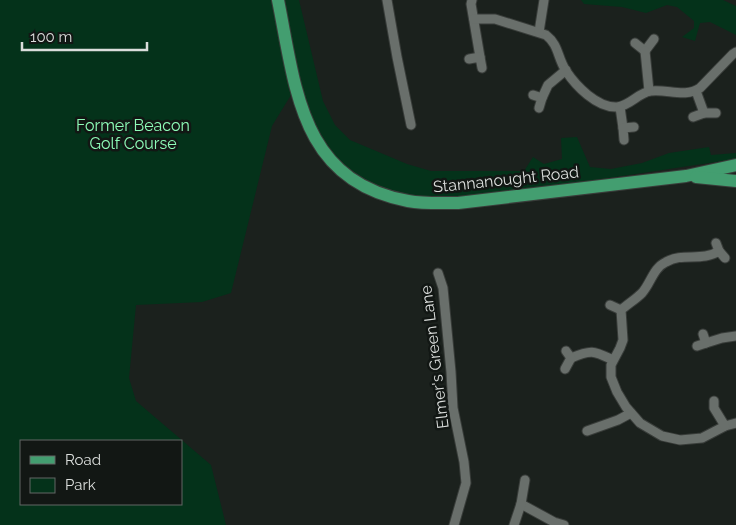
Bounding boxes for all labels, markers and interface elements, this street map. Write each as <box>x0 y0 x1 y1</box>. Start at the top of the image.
scale bar <box>22 20 148 52</box>
text: 100 m <box>30 28 72 46</box>
park label: Former Beacon Golf Course <box>76 116 190 153</box>
street label: Stannanought Road <box>432 162 580 197</box>
street label: Elmer's Green Lane <box>416 284 453 430</box>
legend <box>20 440 182 505</box>
text: Road <box>65 451 101 469</box>
text: Park <box>65 476 96 494</box>

